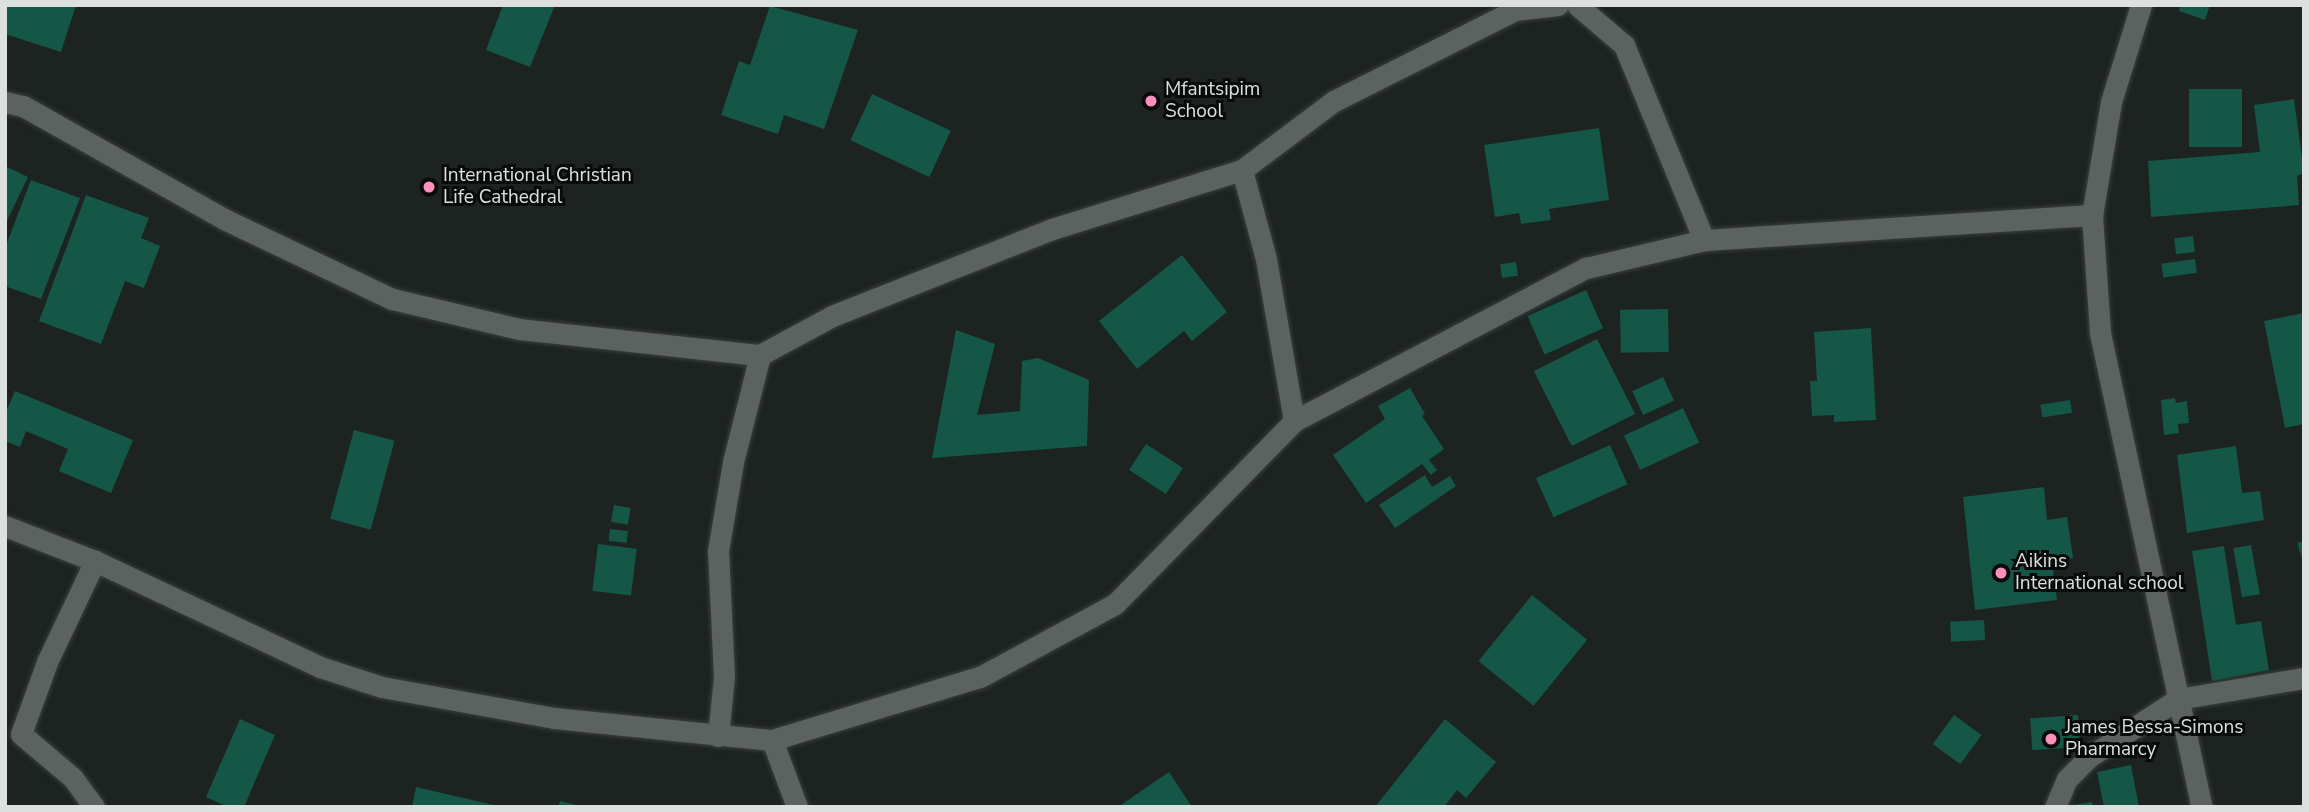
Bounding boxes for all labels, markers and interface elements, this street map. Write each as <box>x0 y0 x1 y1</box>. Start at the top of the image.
place label: Mfantsipim School <box>1165 79 1260 123</box>
marker: Mfantsipim School <box>1143 93 1159 109</box>
place label: International Christian Life Cathedral <box>443 165 632 209</box>
marker: International Christian Life Cathedral <box>421 179 437 195</box>
place label: Aikins International school <box>2015 551 2183 595</box>
marker: Aikins International school <box>1993 565 2009 581</box>
place label: James Bessa-Simons Pharmarcy <box>2065 717 2243 761</box>
marker: James Bessa-Simons Pharmarcy <box>2043 731 2059 747</box>

